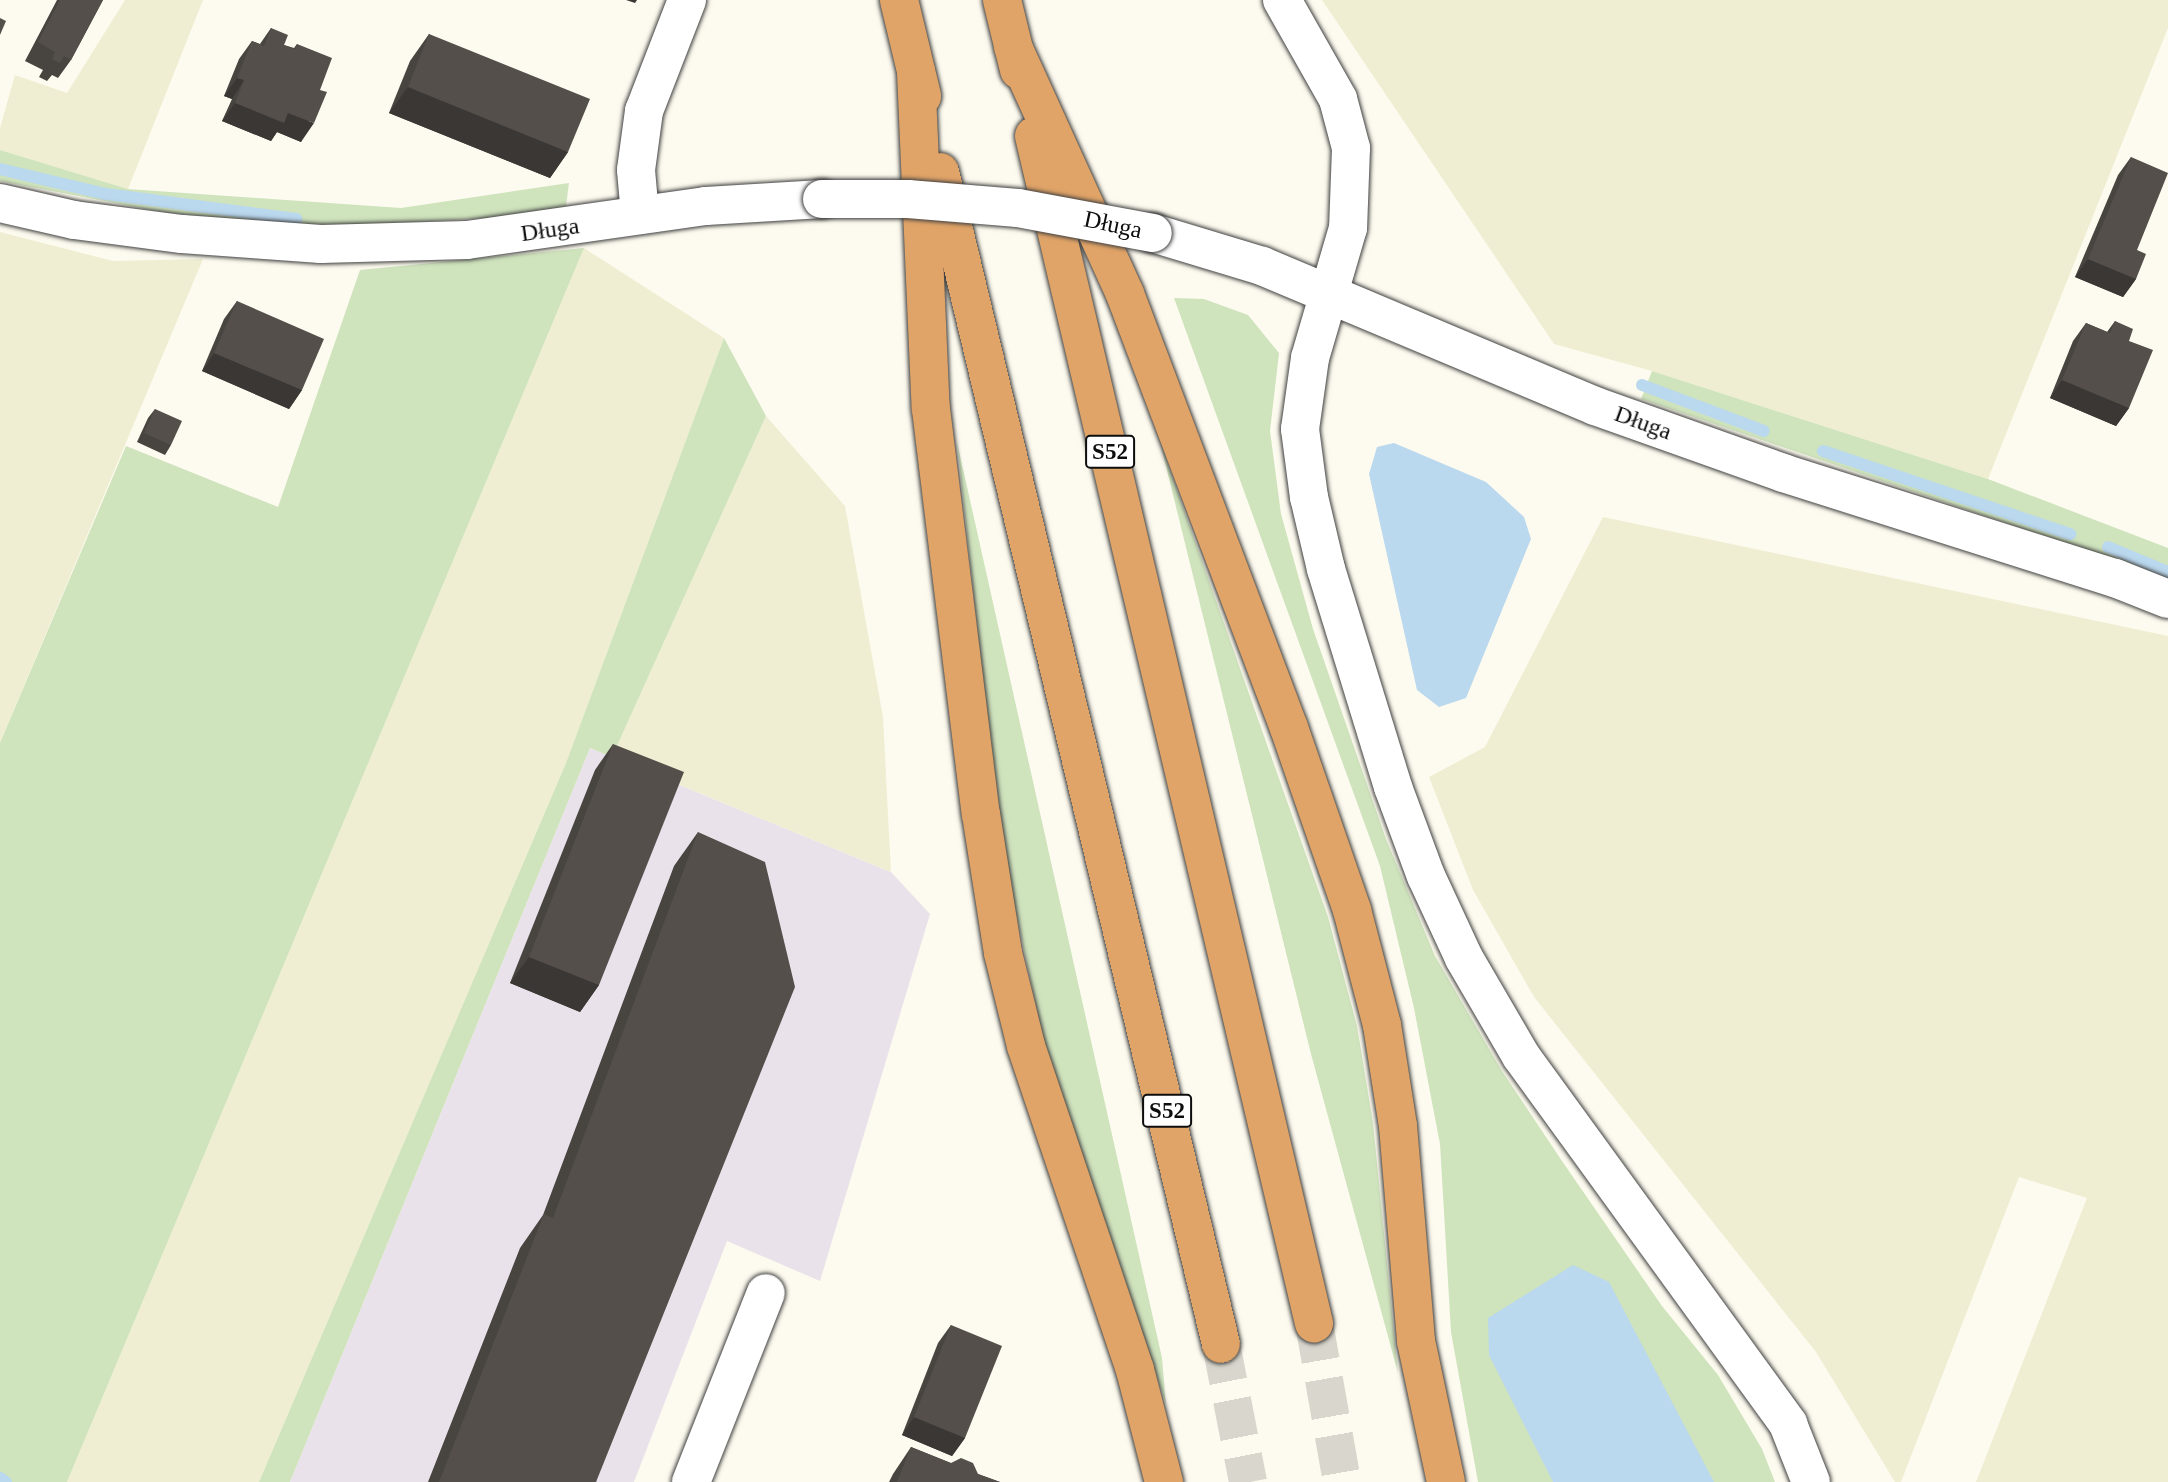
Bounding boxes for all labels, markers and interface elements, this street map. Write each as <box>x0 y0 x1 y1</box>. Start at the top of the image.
street label: Długa <box>1081 205 1145 245</box>
street label: Długa <box>519 212 581 248</box>
street label: Długa <box>1611 399 1675 447</box>
road number: S52 <box>1084 432 1136 472</box>
road number: S52 <box>1141 1092 1193 1130</box>

